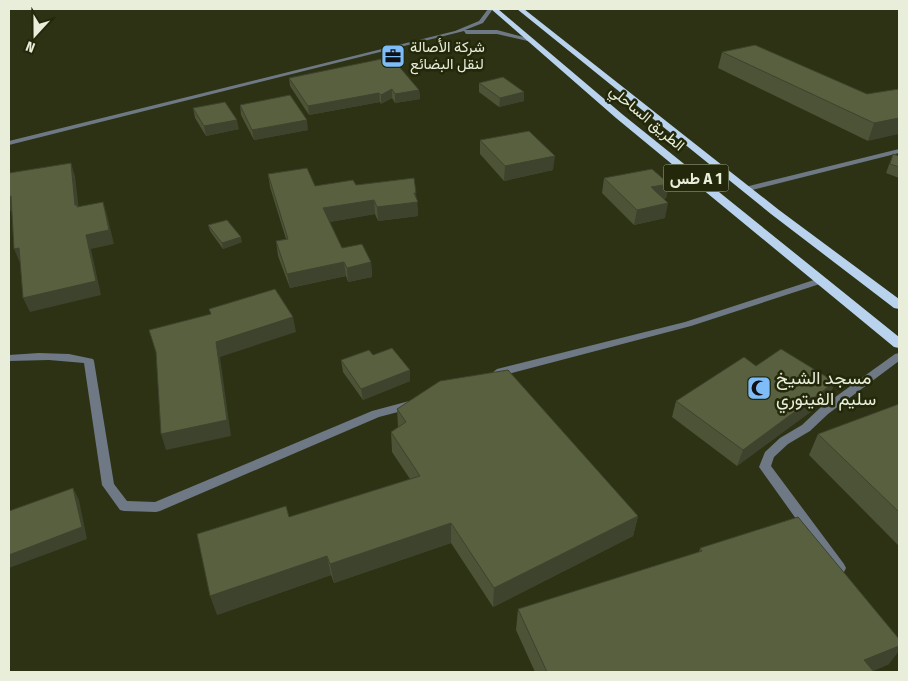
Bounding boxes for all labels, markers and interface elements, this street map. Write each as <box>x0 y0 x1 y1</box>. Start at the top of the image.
north arrow <box>10 10 60 60</box>
text: N <box>24 37 37 56</box>
place label: شركة الأصالة لنقل البضائع <box>410 38 485 75</box>
office icon: شركة الأصالة لنقل البضائع <box>380 43 406 69</box>
street label: الطريق الساحلي <box>603 81 688 158</box>
road number: طس A 1 <box>664 164 728 192</box>
place label: مسجد الشيخ سليم الفيتوري <box>776 367 876 414</box>
mosque icon: مسجد الشيخ سليم الفيتوري <box>746 375 772 401</box>

